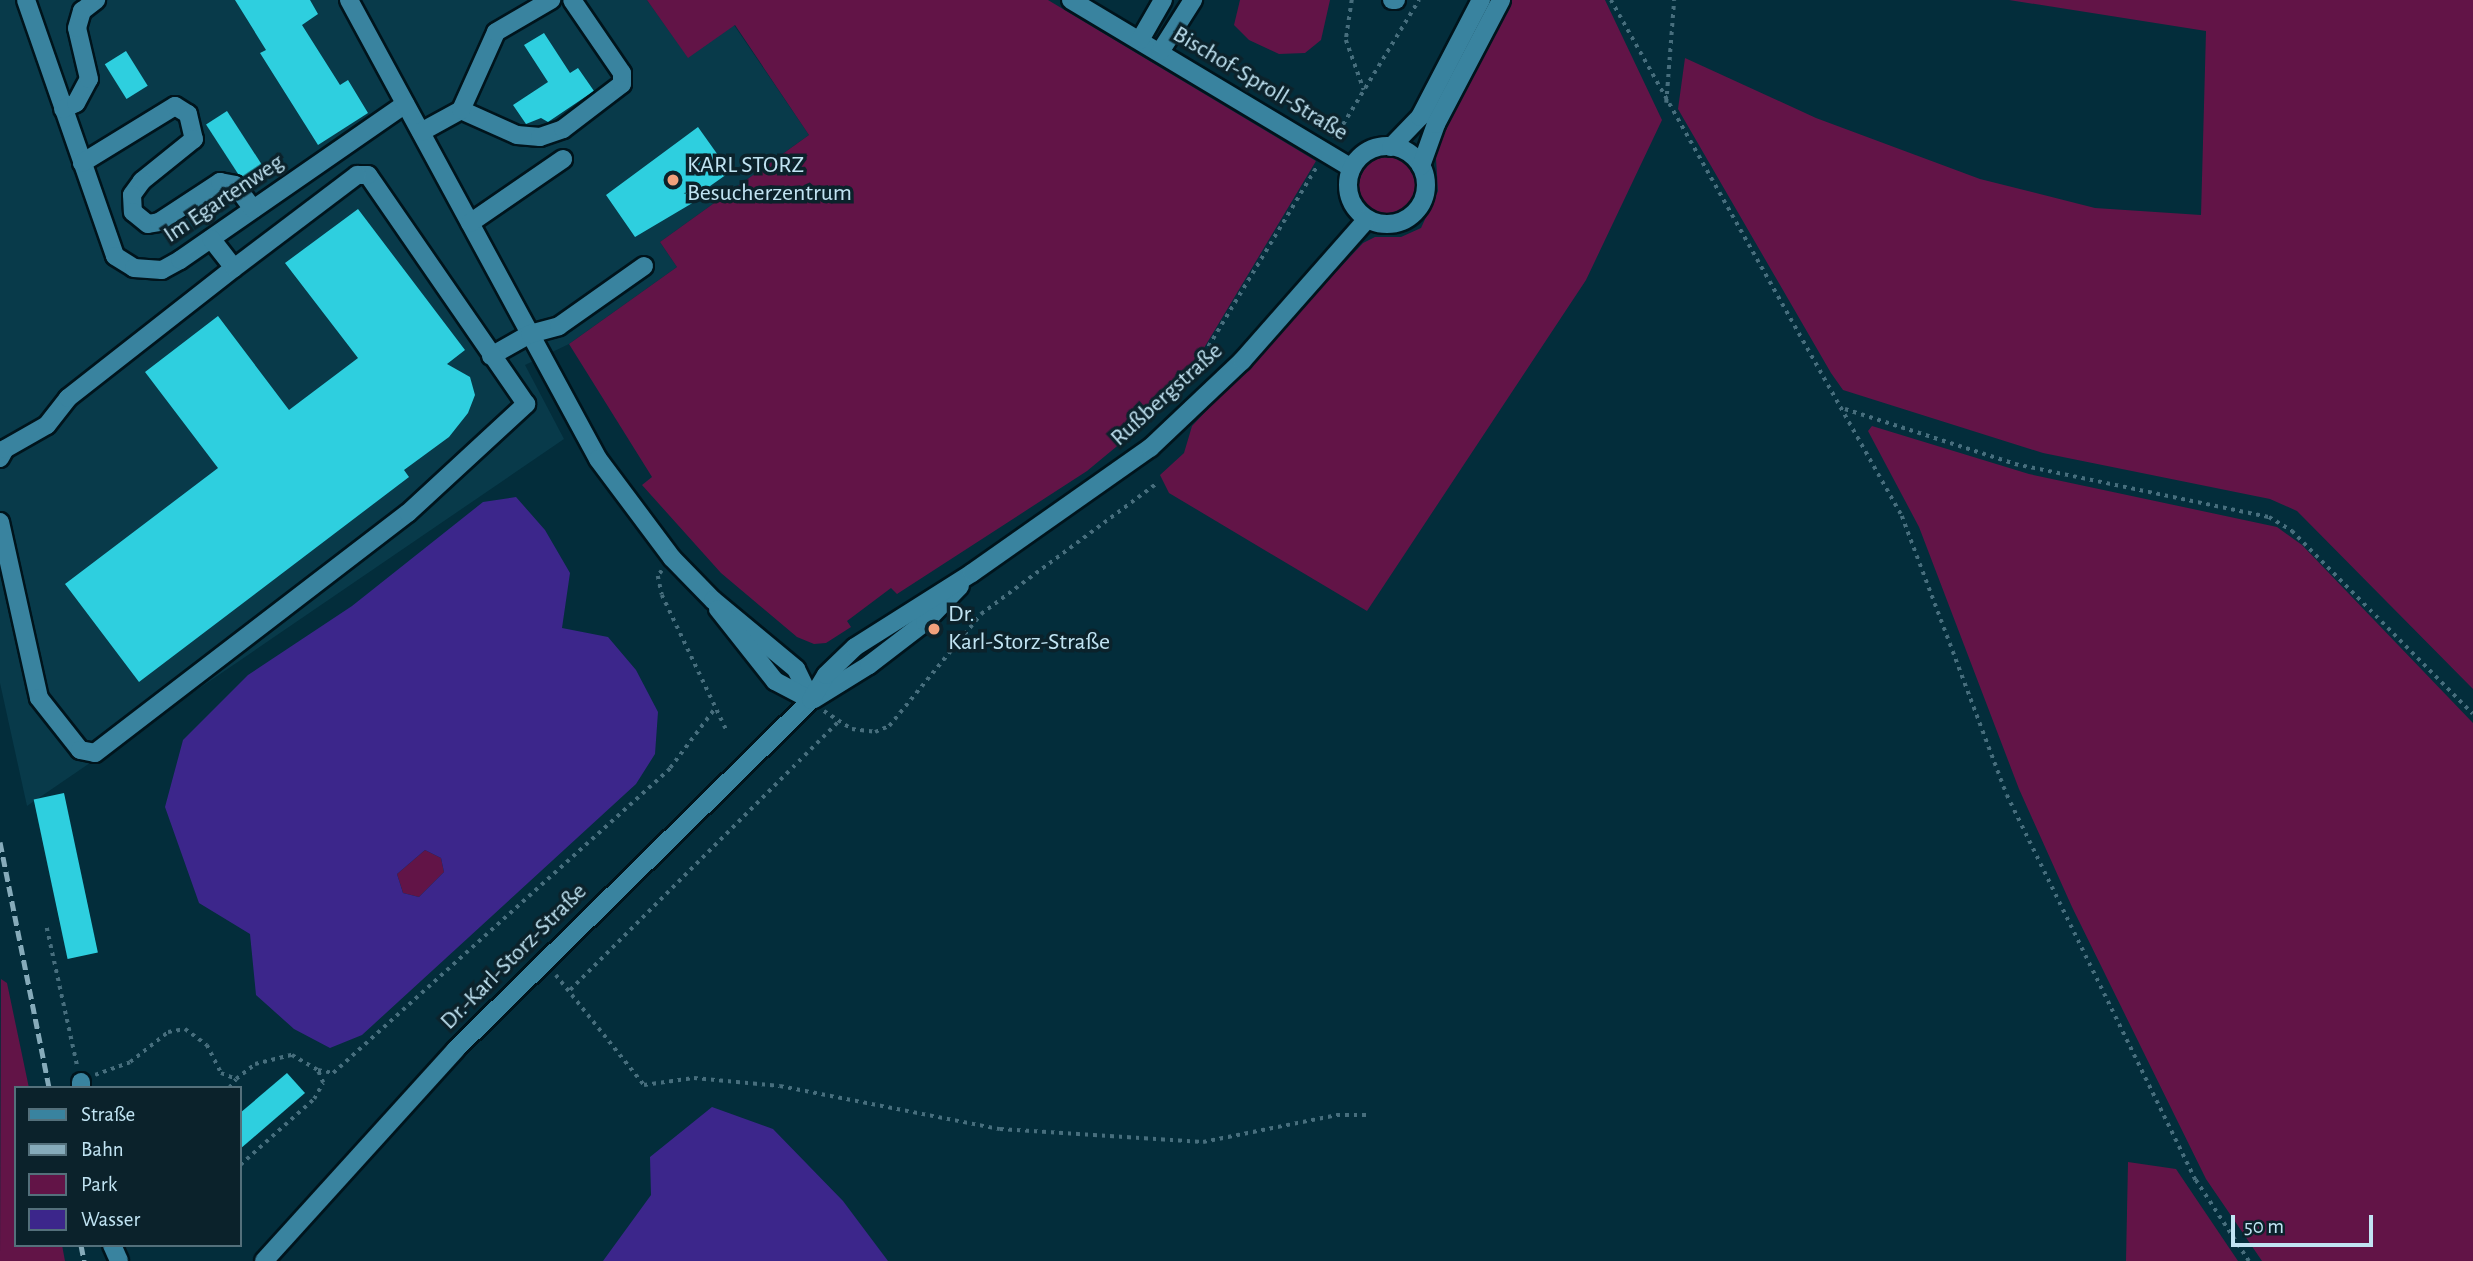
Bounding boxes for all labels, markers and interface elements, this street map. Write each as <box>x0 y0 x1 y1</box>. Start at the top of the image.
street label: Bischof-Sproll-Straße <box>1167 20 1353 148</box>
street label: Im Egartenweg <box>159 148 289 250</box>
place label: KARL STORZ Besucherzentrum <box>687 152 852 208</box>
marker: KARL STORZ Besucherzentrum <box>665 172 681 188</box>
street label: Rußbergstraße <box>1105 337 1229 453</box>
place label: Dr. Karl-Storz-Straße <box>948 601 1110 657</box>
marker: Dr. Karl-Storz-Straße <box>926 621 942 637</box>
street label: Dr.-Karl-Storz-Straße <box>435 878 593 1036</box>
legend <box>14 1086 242 1247</box>
text: Straße <box>81 1104 135 1125</box>
text: Bahn <box>81 1139 124 1160</box>
text: Park <box>81 1174 117 1195</box>
scale bar <box>2235 1202 2377 1246</box>
text: Wasser <box>81 1209 140 1230</box>
text: 50 m <box>2244 1216 2284 1237</box>

